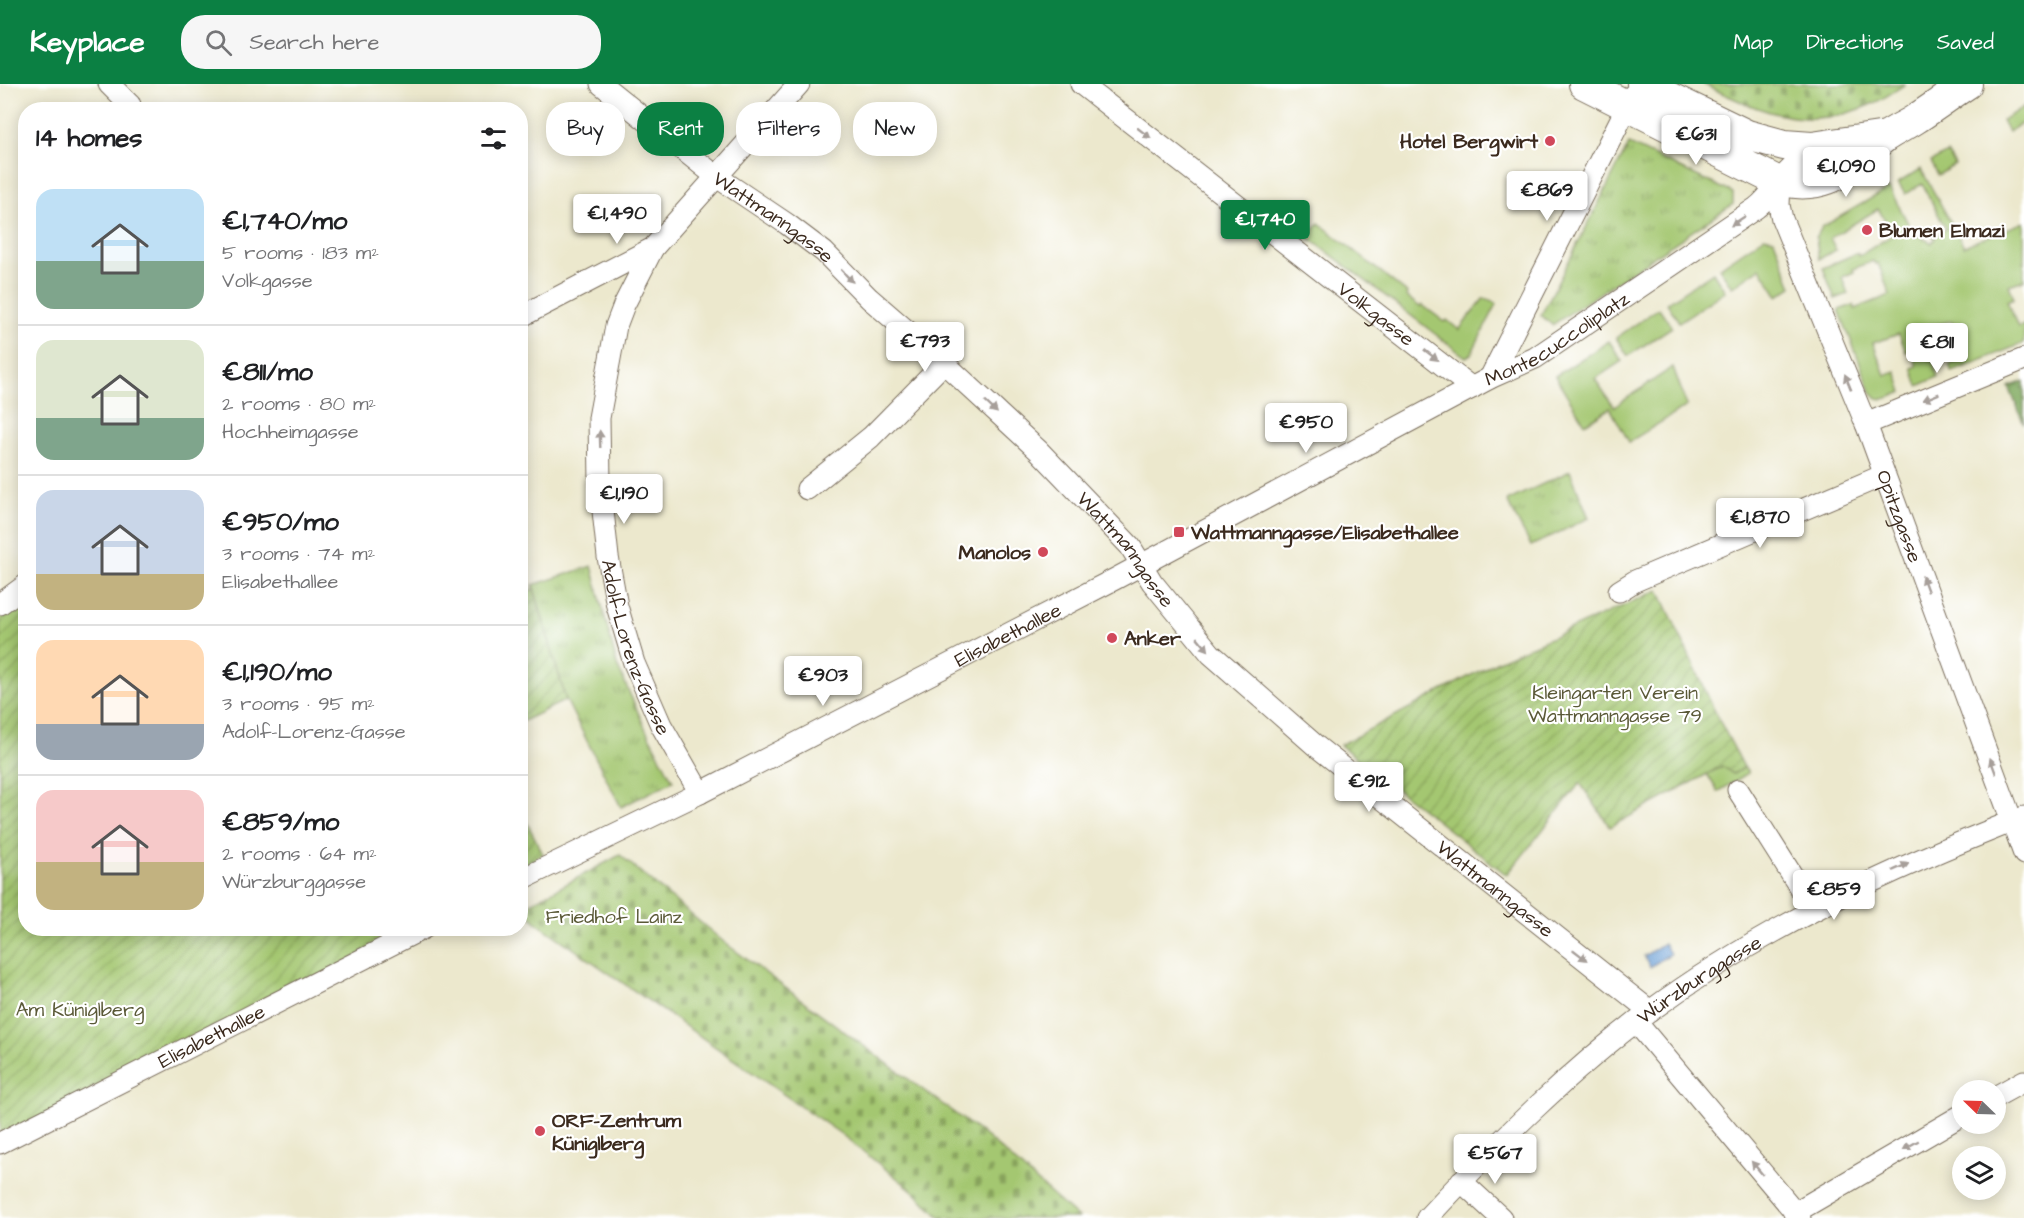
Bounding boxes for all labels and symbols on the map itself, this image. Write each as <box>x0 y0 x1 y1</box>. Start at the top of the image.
pin: €631 <box>1660 115 1732 166</box>
one-way arrow <box>1136 126 1152 139</box>
place label: Hotel Bergwirt <box>1400 128 1539 157</box>
marker: Hotel Bergwirt <box>1543 134 1557 148</box>
pin: €1,090 <box>1797 147 1895 198</box>
street label: Wattmanngasse <box>707 165 840 270</box>
pin: €869 <box>1511 171 1583 222</box>
pin: €1,490 <box>568 194 666 245</box>
pin: €1,740 <box>1216 200 1314 251</box>
one-way arrow <box>1730 215 1746 227</box>
place label: Blumen Elmazi <box>1879 217 2006 245</box>
marker: Blumen Elmazi <box>1860 223 1874 237</box>
one-way arrow <box>839 268 853 282</box>
street label: Volkgasse <box>1331 275 1420 353</box>
street label: Montecuccoliplatz <box>1480 285 1635 394</box>
pin: €793 <box>889 322 961 373</box>
pin: €811 <box>1901 323 1973 374</box>
one-way arrow <box>1423 349 1438 361</box>
one-way arrow <box>1843 372 1853 390</box>
one-way arrow <box>1922 393 1940 402</box>
one-way arrow <box>983 400 998 413</box>
pin: €950 <box>1270 403 1342 454</box>
one-way arrow <box>595 430 605 449</box>
street label: Opitzgasse <box>1869 466 1929 567</box>
pin: €1,190 <box>575 474 673 525</box>
street label: Wattmanngasse <box>1070 486 1181 614</box>
pin: €1,870 <box>1711 498 1809 549</box>
place label: Wattmanngasse/Elisabethallee <box>1190 519 1459 548</box>
marker: Wattmanngasse/Elisabethallee <box>1172 525 1186 539</box>
place label: Manolos <box>959 539 1031 567</box>
marker: Manolos <box>1036 545 1050 559</box>
street label: Adolf-Lorenz-Gasse <box>594 557 677 741</box>
one-way arrow <box>1919 574 1929 592</box>
street label: Elisabethallee <box>950 596 1066 674</box>
place label: Anker <box>1124 625 1182 653</box>
marker: Anker <box>1105 631 1119 645</box>
one-way arrow <box>1196 636 1209 651</box>
pin: €903 <box>787 656 859 707</box>
park label: Kleingarten Verein Wattmanngasse 79 <box>1528 679 1702 731</box>
one-way arrow <box>1987 757 1997 775</box>
pin: €912 <box>1333 762 1405 813</box>
street label: Wattmanngasse <box>1430 834 1559 944</box>
one-way arrow <box>1892 862 1910 872</box>
pin: €859 <box>1798 870 1870 921</box>
park label: Friedhof Lainz <box>546 903 683 931</box>
street label: Würzburggasse <box>1631 929 1767 1031</box>
one-way arrow <box>1572 948 1587 961</box>
park label: Am Küniglberg <box>16 996 144 1025</box>
street label: Elisabethallee <box>154 998 270 1076</box>
north arrow <box>1952 1080 2006 1134</box>
place label: ORF-Zentrum Küniglberg <box>552 1107 681 1159</box>
marker: ORF-Zentrum Küniglberg <box>533 1124 547 1138</box>
pin: €567 <box>1459 1134 1531 1185</box>
one-way arrow <box>1903 1139 1920 1149</box>
one-way arrow <box>1751 1161 1764 1176</box>

